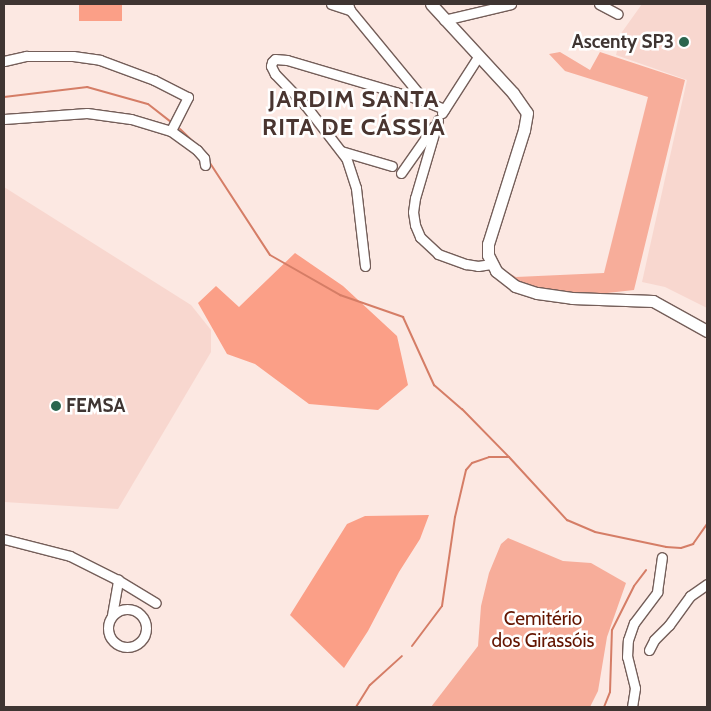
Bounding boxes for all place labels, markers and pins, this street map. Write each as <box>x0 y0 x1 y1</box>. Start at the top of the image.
place label: Ascenty SP3 <box>572 31 674 53</box>
marker: Ascenty SP3 <box>678 36 690 48</box>
place label: FEMSA <box>66 395 125 417</box>
marker: FEMSA <box>50 400 62 412</box>

